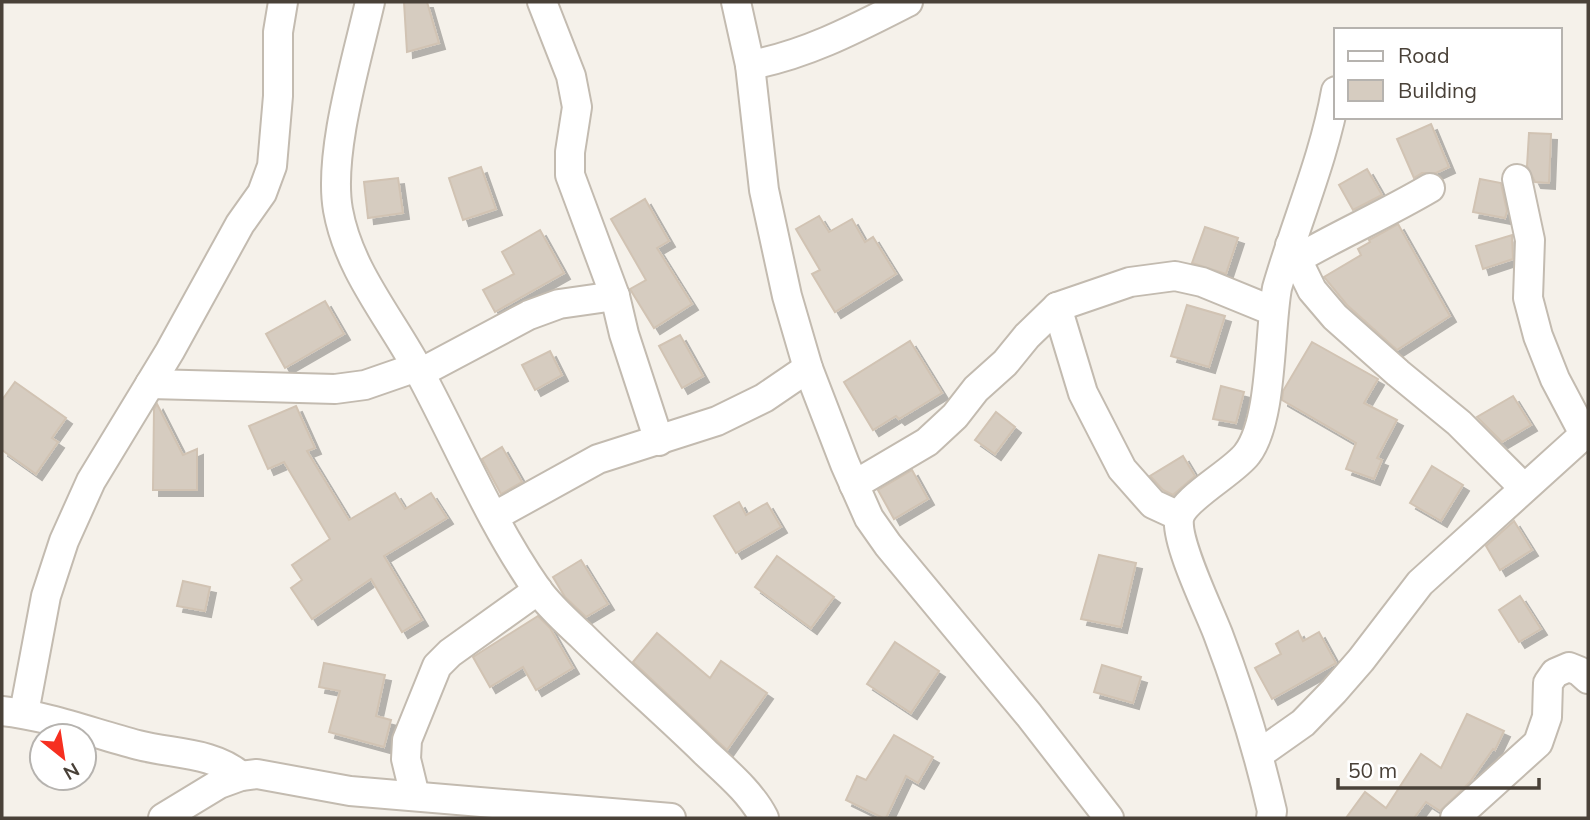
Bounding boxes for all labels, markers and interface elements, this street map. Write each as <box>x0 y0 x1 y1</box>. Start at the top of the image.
legend <box>1334 28 1562 119</box>
text: Road <box>1398 42 1449 68</box>
text: Building <box>1398 77 1477 103</box>
north arrow <box>28 722 98 792</box>
scale bar <box>1338 746 1539 790</box>
text: 50 m <box>1348 757 1397 783</box>
text: N <box>59 758 84 786</box>

